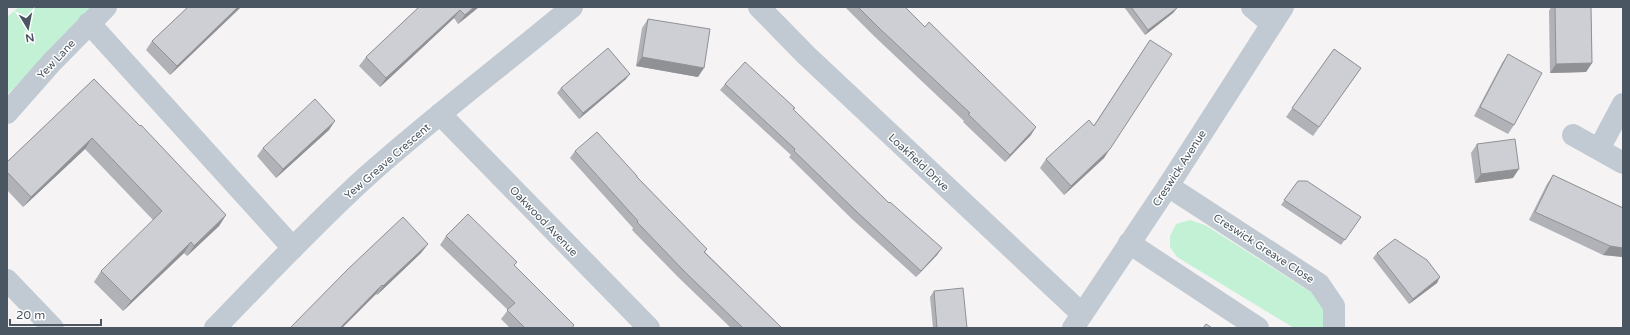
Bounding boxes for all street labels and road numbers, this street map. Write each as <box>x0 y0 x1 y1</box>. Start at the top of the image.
street label: Yew Lane <box>35 37 78 82</box>
street label: Yew Greave Crescent <box>342 121 433 202</box>
street label: Creswick Avenue <box>1150 128 1209 209</box>
street label: Loakfield Drive <box>886 131 952 194</box>
street label: Oakwood Avenue <box>507 184 580 259</box>
street label: Creswick Greave Close <box>1211 211 1316 286</box>

